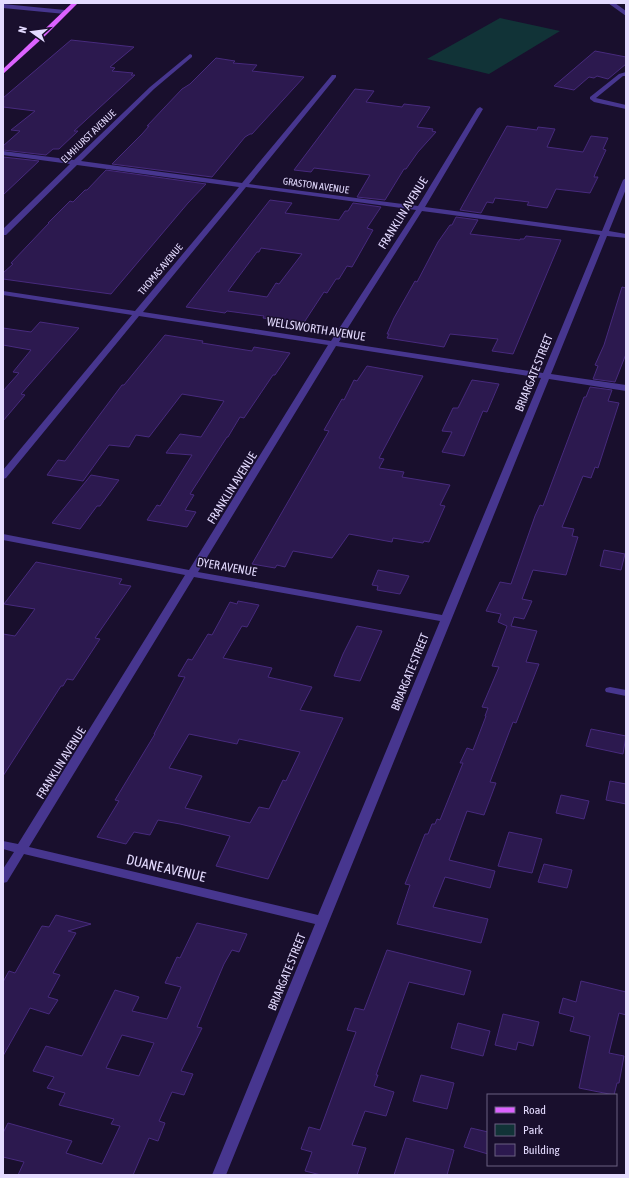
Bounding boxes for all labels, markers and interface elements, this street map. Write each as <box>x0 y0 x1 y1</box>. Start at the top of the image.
north arrow <box>12 12 52 52</box>
text: N <box>16 25 29 34</box>
street label: ELMHURST AVENUE <box>59 107 118 165</box>
street label: GRASTON AVENUE <box>282 175 350 196</box>
street label: FRANKLIN AVENUE <box>375 175 431 251</box>
street label: THOMAS AVENUE <box>136 241 185 297</box>
street label: WELLSWORTH AVENUE <box>266 314 366 344</box>
street label: BRIARGATE STREET <box>512 332 556 414</box>
street label: FRANKLIN AVENUE <box>204 450 260 526</box>
street label: DYER AVENUE <box>196 555 258 579</box>
street label: BRIARGATE STREET <box>388 631 432 713</box>
street label: FRANKLIN AVENUE <box>33 725 89 801</box>
street label: DUANE AVENUE <box>125 851 207 885</box>
street label: BRIARGATE STREET <box>265 931 309 1013</box>
legend <box>487 1094 617 1166</box>
text: Road <box>523 1103 546 1117</box>
text: Park <box>523 1123 544 1137</box>
text: Building <box>523 1143 561 1157</box>

